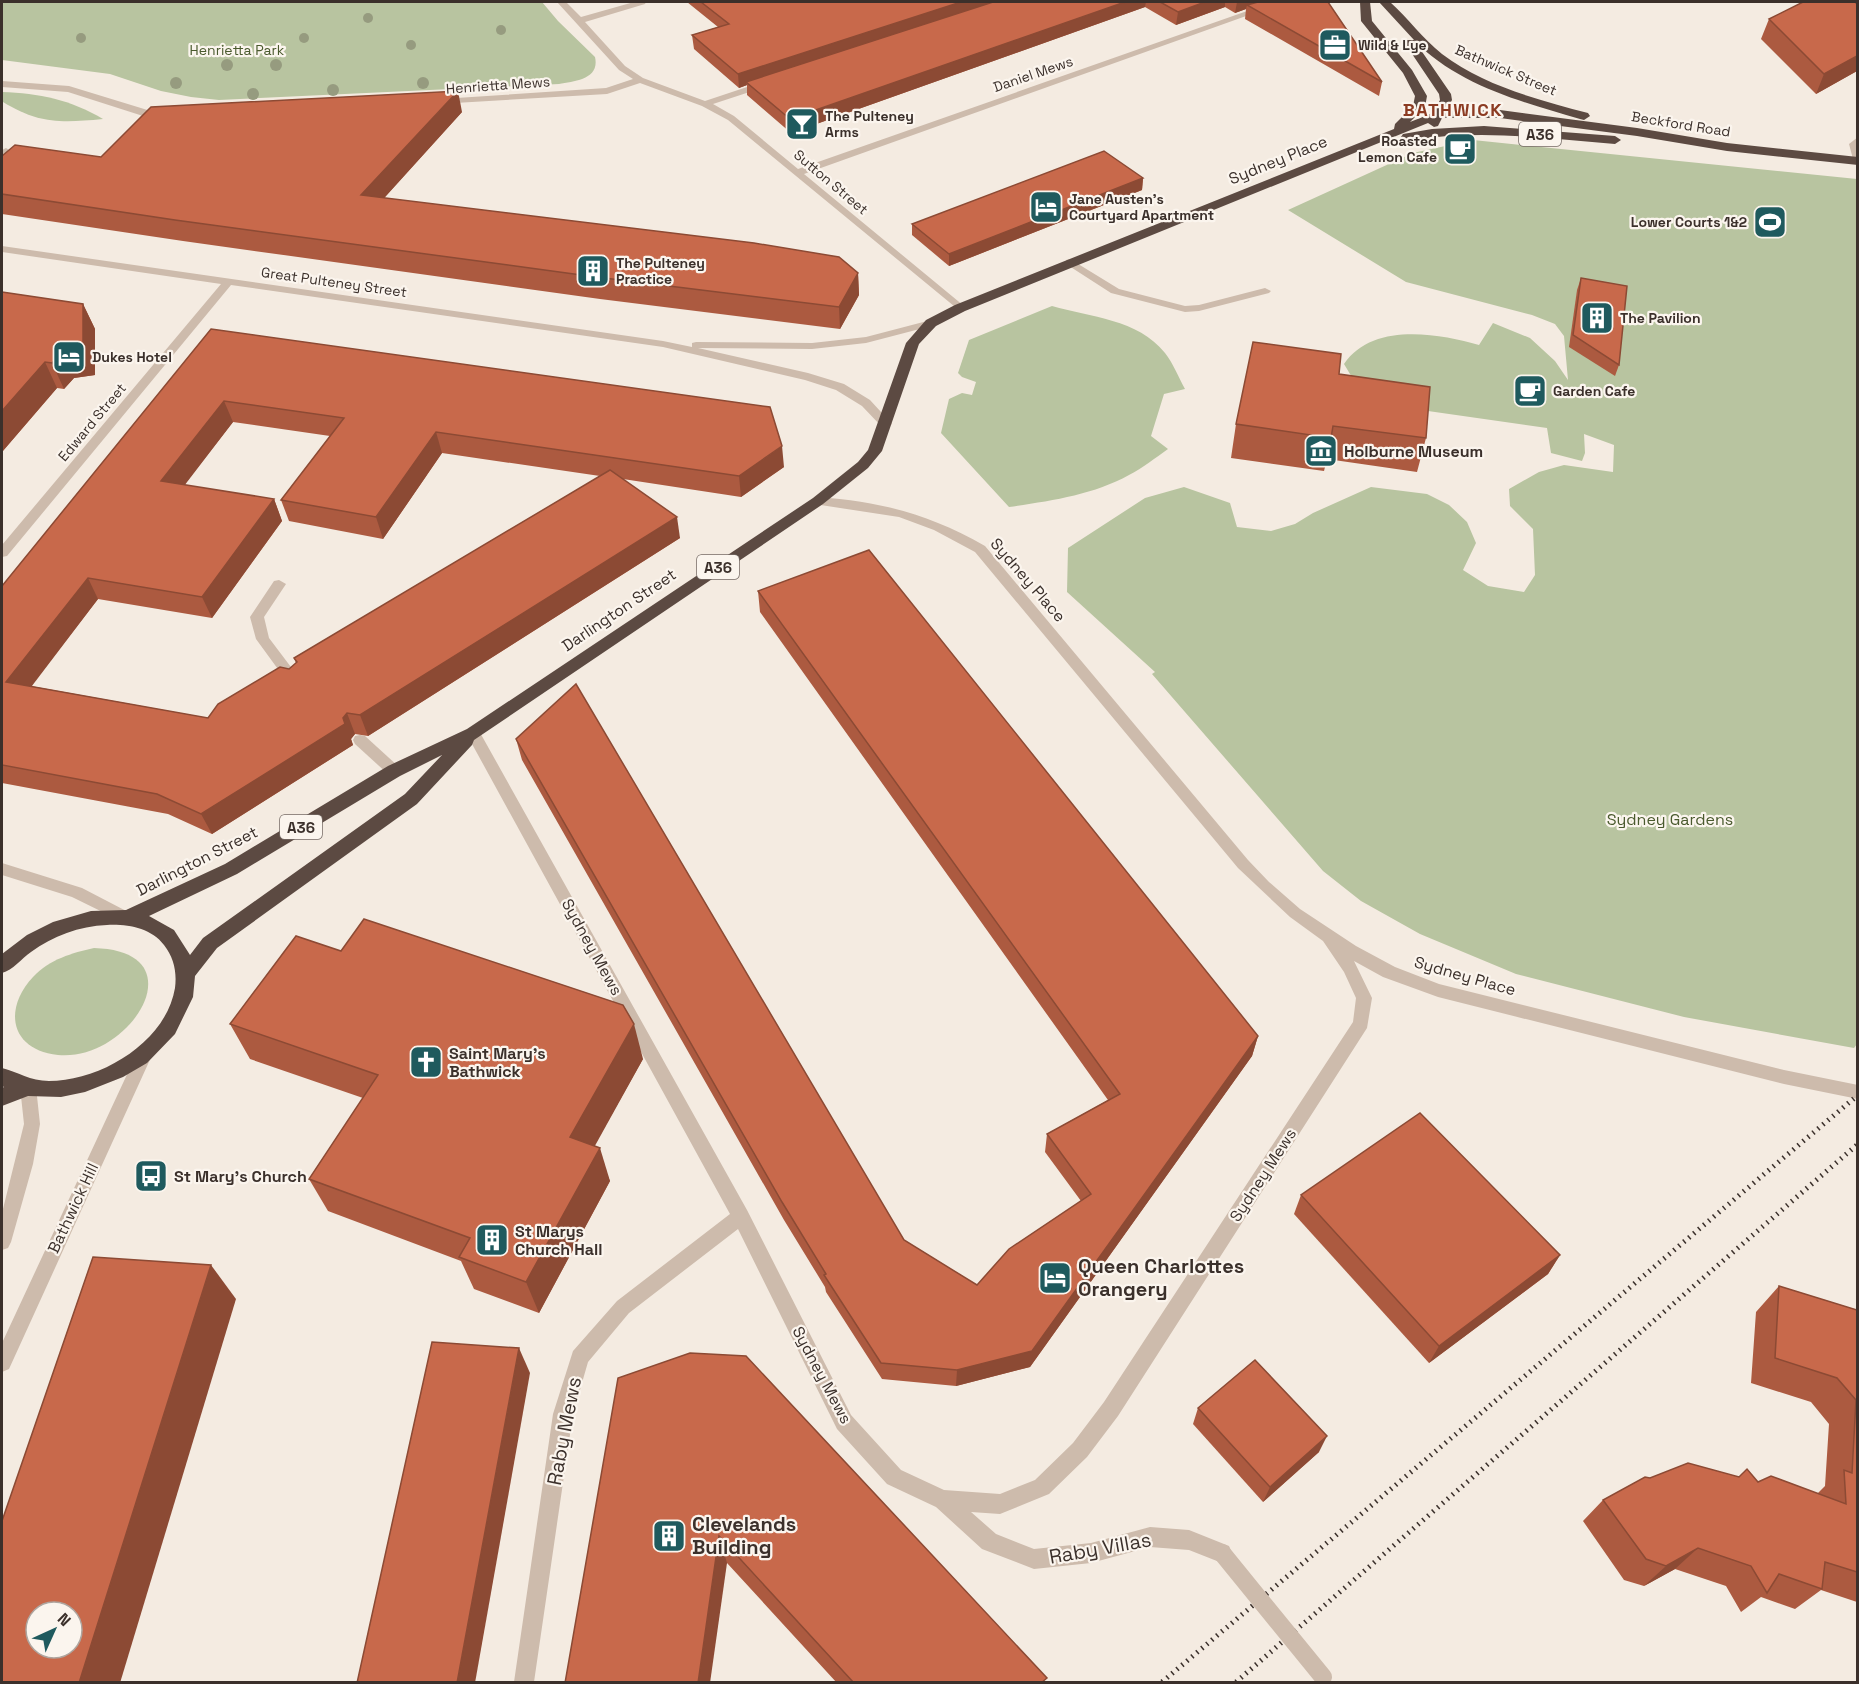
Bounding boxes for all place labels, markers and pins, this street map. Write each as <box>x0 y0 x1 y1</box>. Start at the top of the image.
office icon: Wild & Lye <box>1317 27 1353 63</box>
place label: Wild & Lye <box>1358 36 1427 54</box>
bar icon: The Pulteney Arms <box>784 106 820 142</box>
place label: The Pulteney Arms <box>825 107 914 141</box>
cafe icon: Roasted Lemon Cafe <box>1442 131 1478 167</box>
place label: Roasted Lemon Cafe <box>1358 132 1437 166</box>
hotel icon: Jane Austen's Courtyard Apartment <box>1028 189 1064 225</box>
place label: Jane Austen's Courtyard Apartment <box>1069 190 1214 224</box>
sports icon: Lower Courts 1&2 <box>1752 204 1788 240</box>
place label: Lower Courts 1&2 <box>1631 213 1747 231</box>
building icon: The Pulteney Practice <box>575 253 611 289</box>
place label: The Pulteney Practice <box>616 254 705 288</box>
building icon: The Pavilion <box>1579 300 1615 336</box>
place label: The Pavilion <box>1620 309 1701 327</box>
hotel icon: Dukes Hotel <box>51 339 87 375</box>
place label: Dukes Hotel <box>92 348 172 366</box>
cafe icon: Garden Cafe <box>1512 373 1548 409</box>
place label: Garden Cafe <box>1553 382 1635 400</box>
museum icon: Holburne Museum <box>1303 433 1339 469</box>
place label: Holburne Museum <box>1344 441 1483 462</box>
place label: Saint Mary's Bathwick <box>449 1043 546 1082</box>
church icon: Saint Mary's Bathwick <box>408 1044 444 1080</box>
bus stop icon: St Mary's Church <box>133 1158 169 1194</box>
place label: St Mary's Church <box>174 1166 307 1187</box>
place label: St Marys Church Hall <box>515 1221 603 1260</box>
building icon: St Marys Church Hall <box>474 1222 510 1258</box>
place label: Queen Charlottes Orangery <box>1078 1253 1244 1302</box>
hotel icon: Queen Charlottes Orangery <box>1037 1260 1073 1296</box>
place label: Clevelands Building <box>692 1511 796 1560</box>
building icon: Clevelands Building <box>651 1518 687 1554</box>

